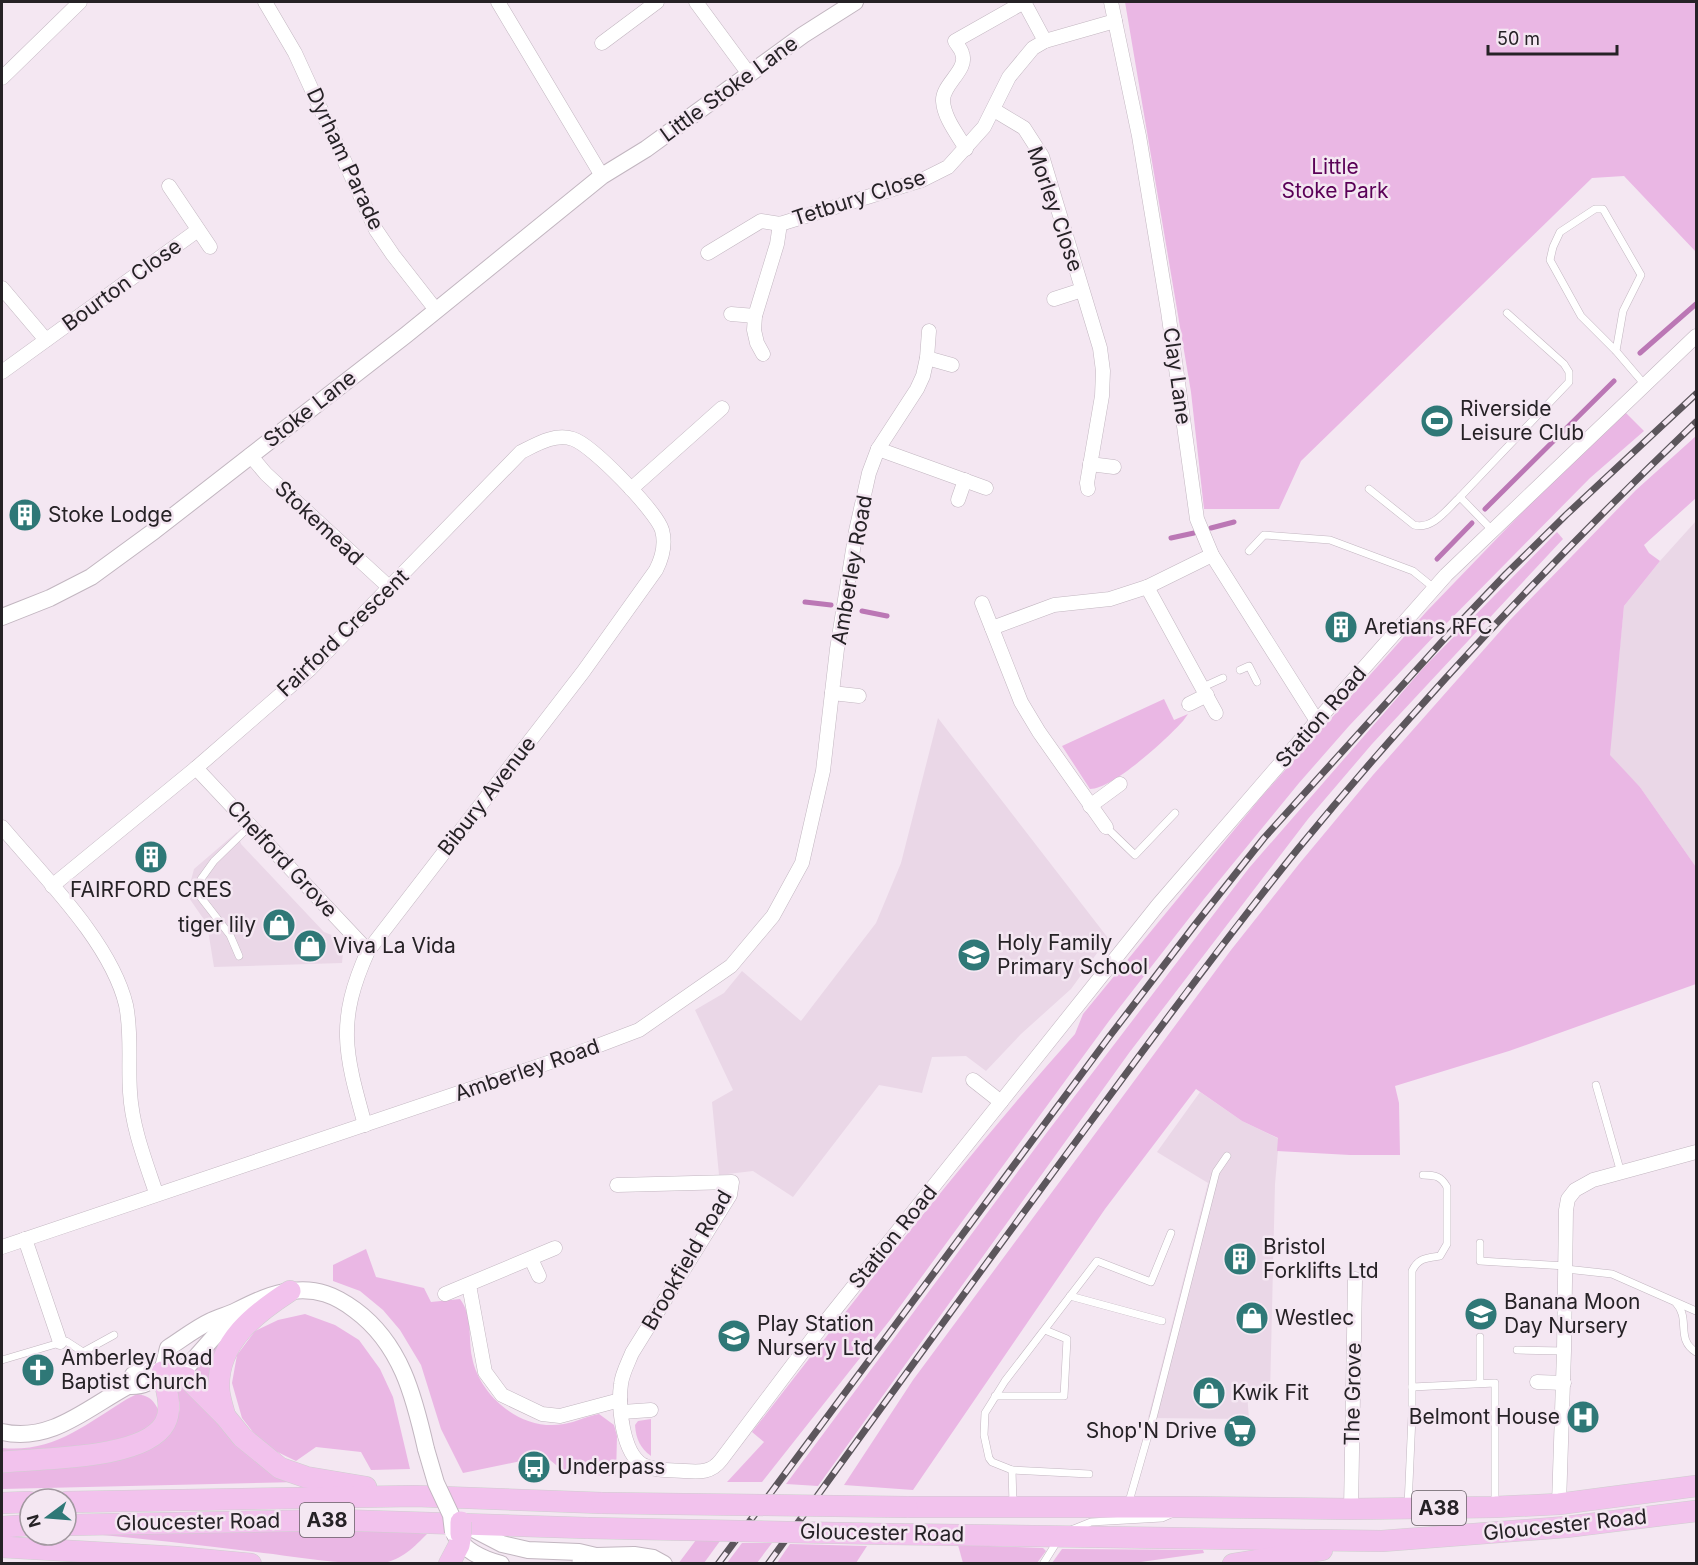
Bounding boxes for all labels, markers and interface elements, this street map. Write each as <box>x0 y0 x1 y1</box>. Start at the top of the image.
scale bar <box>1488 18 1617 56</box>
text: 50 m <box>1497 28 1540 49</box>
street label: Little Stoke Lane <box>655 30 802 147</box>
street label: Dyrham Parade <box>302 84 389 234</box>
street label: Morley Close <box>1022 143 1089 275</box>
park label: Little Stoke Park <box>1282 154 1389 203</box>
street label: Tetbury Close <box>789 164 929 231</box>
street label: Bourton Close <box>57 233 186 336</box>
street label: Clay Lane <box>1158 326 1197 426</box>
street label: Stoke Lane <box>259 365 361 452</box>
place label: Riverside Leisure Club <box>1460 396 1584 445</box>
sports icon: Riverside Leisure Club <box>1419 403 1455 439</box>
street label: Stokemead <box>270 475 369 570</box>
street label: Amberley Road <box>826 493 877 647</box>
building icon: Stoke Lodge <box>7 497 43 533</box>
place label: Stoke Lodge <box>48 502 172 527</box>
street label: Fairford Crescent <box>272 564 414 702</box>
building icon: Aretians RFC <box>1323 609 1359 645</box>
place label: Aretians RFC <box>1364 614 1493 639</box>
street label: Station Road <box>1270 661 1371 772</box>
street label: Bibury Avenue <box>432 731 541 860</box>
street label: Chelford Grove <box>222 795 343 922</box>
building icon: FAIRFORD CRES <box>133 839 169 875</box>
place label: FAIRFORD CRES <box>70 877 232 902</box>
shop icon: tiger lily <box>261 907 297 943</box>
place label: tiger lily <box>178 912 256 937</box>
shop icon: Viva La Vida <box>292 928 328 964</box>
place label: Holy Family Primary School <box>997 930 1148 979</box>
place label: Viva La Vida <box>333 933 456 958</box>
school or university icon: Holy Family Primary School <box>956 937 992 973</box>
street label: Amberley Road <box>451 1033 603 1106</box>
street label: Station Road <box>843 1180 942 1293</box>
street label: Brookfield Road <box>636 1185 737 1334</box>
place label: Bristol Forklifts Ltd <box>1263 1234 1379 1283</box>
building icon: Bristol Forklifts Ltd <box>1222 1241 1258 1277</box>
place label: Banana Moon Day Nursery <box>1504 1289 1640 1338</box>
school or university icon: Banana Moon Day Nursery <box>1463 1296 1499 1332</box>
shop icon: Westlec <box>1234 1300 1270 1336</box>
place label: Westlec <box>1275 1305 1354 1330</box>
place label: Play Station Nursery Ltd <box>757 1311 874 1360</box>
school or university icon: Play Station Nursery Ltd <box>716 1318 752 1354</box>
street label: The Grove <box>1339 1342 1366 1446</box>
place label: Amberley Road Baptist Church <box>61 1345 213 1394</box>
church icon: Amberley Road Baptist Church <box>20 1352 56 1388</box>
shop icon: Kwik Fit <box>1191 1375 1227 1411</box>
place label: Kwik Fit <box>1232 1380 1309 1405</box>
hospital icon: Belmont House <box>1565 1399 1601 1435</box>
place label: Belmont House <box>1409 1404 1560 1429</box>
supermarket icon: Shop'N Drive <box>1222 1413 1258 1449</box>
place label: Shop'N Drive <box>1086 1418 1217 1443</box>
bus stop icon: Underpass <box>516 1449 552 1485</box>
place label: Underpass <box>557 1454 665 1479</box>
north arrow <box>18 1487 78 1547</box>
road number: A38 <box>1412 1491 1466 1525</box>
road number: A38 <box>300 1503 354 1537</box>
street label: Gloucester Road <box>1482 1503 1648 1546</box>
street label: Gloucester Road <box>116 1508 280 1535</box>
text: N <box>22 1513 45 1530</box>
street label: Gloucester Road <box>800 1519 964 1546</box>

